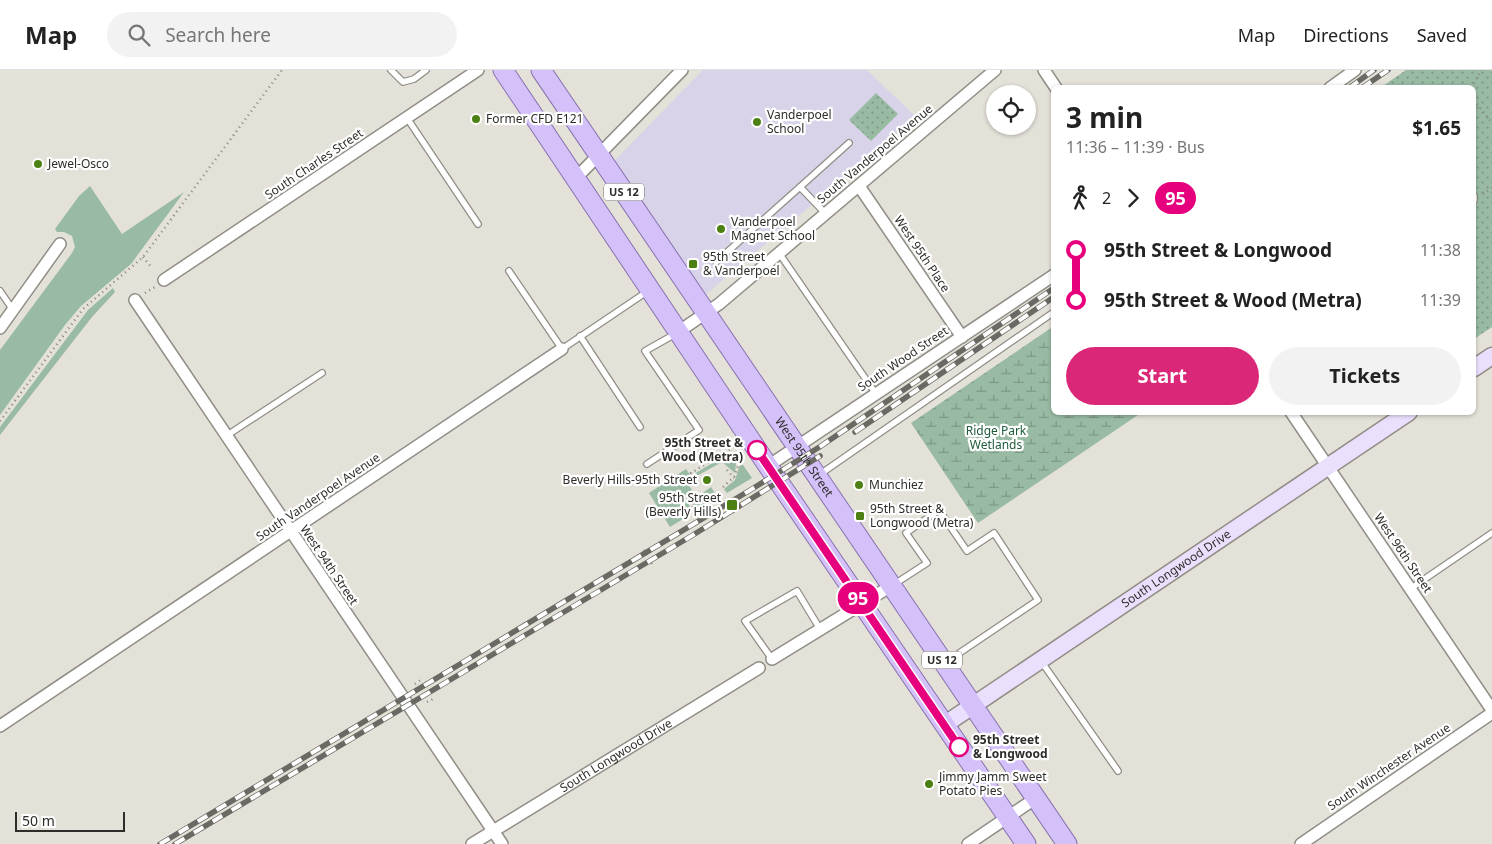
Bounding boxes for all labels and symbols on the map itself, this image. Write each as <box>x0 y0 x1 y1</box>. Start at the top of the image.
street label: South Vanderpoel Avenue <box>813 100 936 207</box>
place label: Vanderpoel School <box>767 106 832 137</box>
place label: Former CFD E121 <box>486 110 583 127</box>
marker: Former CFD E121 <box>470 113 482 125</box>
marker: Vanderpoel School <box>751 116 763 128</box>
street label: South Charles Street <box>261 124 367 203</box>
place label: Jewel-Osco <box>47 155 109 172</box>
marker: Jewel-Osco <box>32 158 44 170</box>
road number: US 12 <box>604 184 644 200</box>
street label: West 95th Place <box>890 212 955 296</box>
place label: Vanderpoel Magnet School <box>731 213 815 244</box>
marker: Vanderpoel Magnet School <box>715 223 727 235</box>
place label: 95th Street & Vanderpoel <box>703 248 780 279</box>
marker: 95th Street & Vanderpoel <box>687 258 699 270</box>
street label: South Wood Street <box>854 322 952 395</box>
street label: West 95th Street <box>771 414 838 501</box>
park label: Ridge Park Wetlands <box>966 422 1027 453</box>
place label: 95th Street & Wood (Metra) <box>662 434 743 465</box>
marker: 95th Street & Wood (Metra) <box>747 440 767 460</box>
street label: South Vanderpoel Avenue <box>252 449 383 544</box>
place label: Beverly Hills-95th Street <box>563 471 698 488</box>
marker: Beverly Hills-95th Street <box>701 474 713 486</box>
place label: Munchiez <box>869 476 924 493</box>
marker: Munchiez <box>853 479 865 491</box>
place label: 95th Street (Beverly Hills) <box>645 489 722 520</box>
marker: 95th Street (Beverly Hills) <box>725 498 739 512</box>
place label: 95th Street & Longwood (Metra) <box>870 500 974 531</box>
street label: West 96th Street <box>1370 509 1437 597</box>
marker: 95th Street & Longwood (Metra) <box>854 510 866 522</box>
street label: West 94th Street <box>296 521 363 609</box>
street label: South Longwood Drive <box>1118 525 1234 611</box>
line badge: 95 <box>836 582 880 614</box>
road number: US 12 <box>922 652 962 668</box>
street label: South Longwood Drive <box>556 714 675 796</box>
street label: South Winchester Avenue <box>1324 719 1454 814</box>
place label: 95th Street & Longwood <box>973 731 1048 762</box>
marker: 95th Street & Longwood <box>949 737 969 757</box>
place label: Jimmy Jamm Sweet Potato Pies <box>938 768 1047 799</box>
marker: Jimmy Jamm Sweet Potato Pies <box>923 778 935 790</box>
scale bar <box>15 809 125 832</box>

